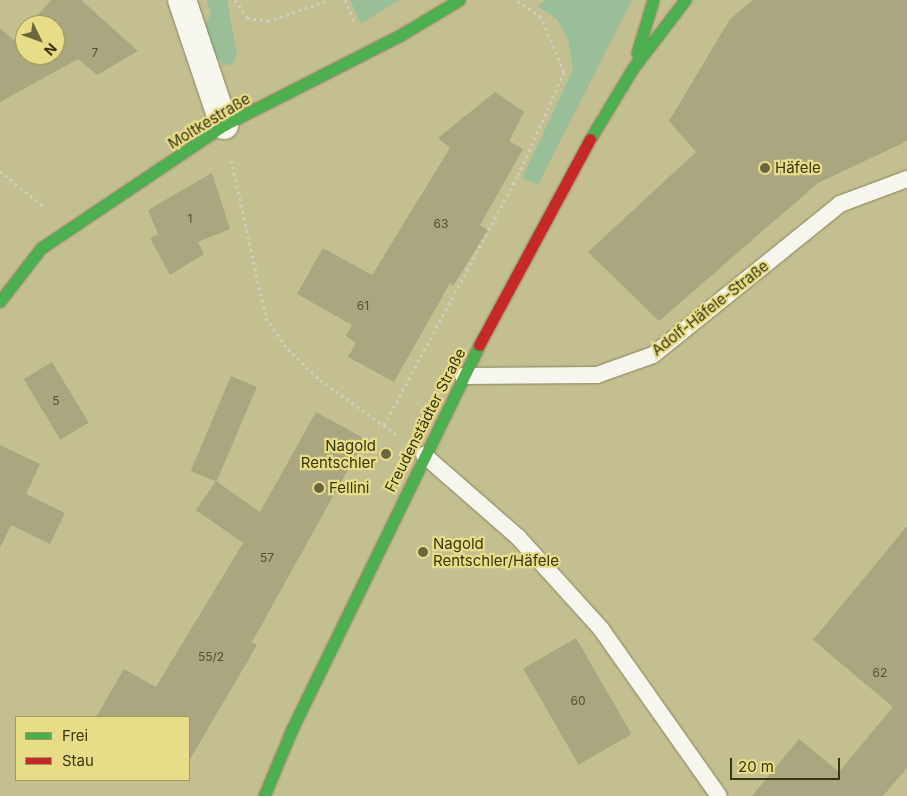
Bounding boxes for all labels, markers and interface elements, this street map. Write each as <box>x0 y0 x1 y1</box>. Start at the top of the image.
north arrow <box>15 15 65 65</box>
text: N <box>41 40 61 59</box>
house number: 7 <box>92 46 98 60</box>
street label: Moltkestraße <box>165 89 253 153</box>
place label: Häfele <box>775 159 821 177</box>
marker: Häfele <box>759 162 771 174</box>
house number: 1 <box>188 212 192 226</box>
house number: 63 <box>434 217 448 231</box>
street label: Adolf-Häfele-Straße <box>648 257 772 359</box>
house number: 61 <box>357 299 369 313</box>
street label: Freudenstädter Straße <box>381 345 469 495</box>
house number: 5 <box>52 394 60 408</box>
place label: Nagold Rentschler <box>301 436 376 471</box>
marker: Nagold Rentschler <box>380 448 392 460</box>
place label: Fellini <box>329 479 369 497</box>
marker: Fellini <box>313 482 325 494</box>
place label: Nagold Rentschler/Häfele <box>433 534 559 569</box>
marker: Nagold Rentschler/Häfele <box>417 546 429 558</box>
house number: 57 <box>260 551 274 565</box>
house number: 55/2 <box>198 650 224 664</box>
house number: 62 <box>873 666 887 680</box>
house number: 60 <box>570 694 586 708</box>
legend <box>15 716 190 781</box>
text: Frei <box>62 726 88 745</box>
scale bar <box>732 748 842 780</box>
text: Stau <box>62 751 94 770</box>
text: 20 m <box>738 757 774 776</box>

